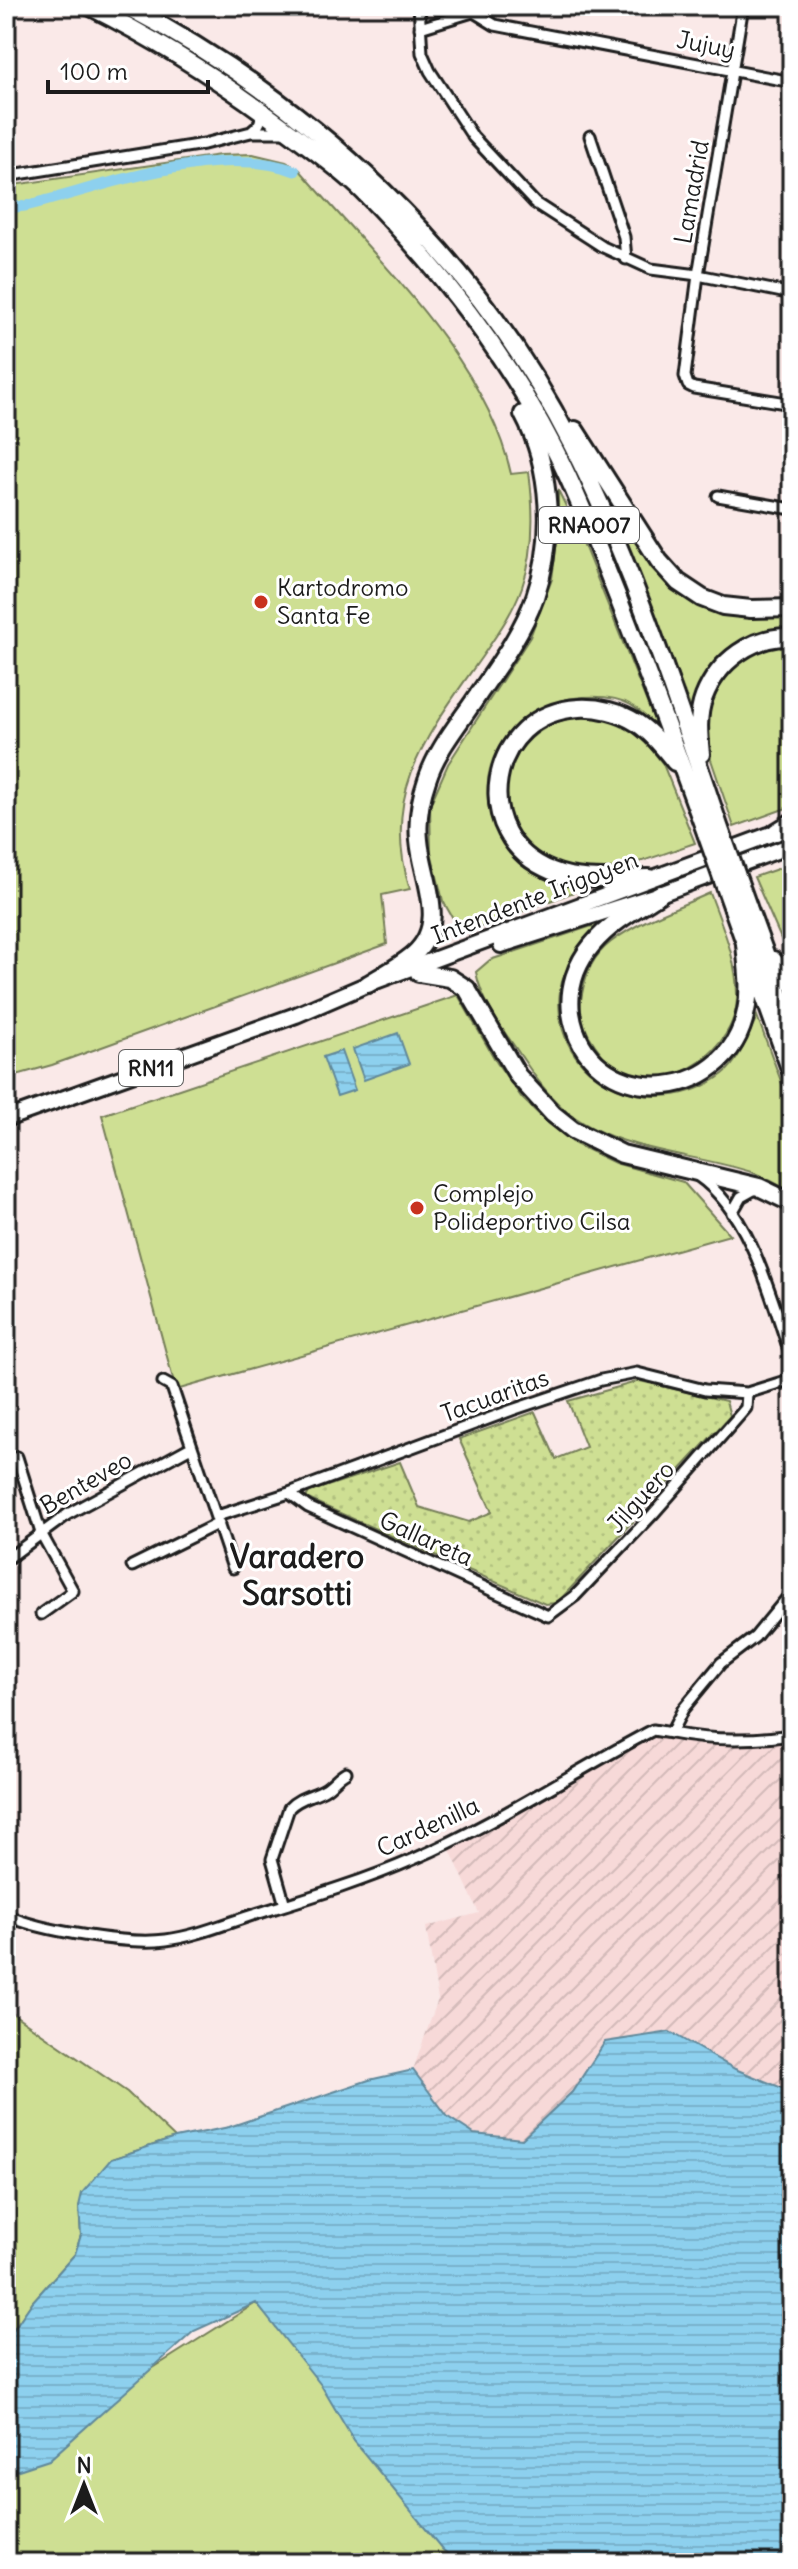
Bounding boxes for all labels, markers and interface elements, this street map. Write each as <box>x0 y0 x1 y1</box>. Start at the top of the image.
street label: Jujuy <box>674 24 738 64</box>
scale bar <box>48 44 208 94</box>
text: 100 m <box>60 56 128 86</box>
street label: Lamadrid <box>667 138 715 246</box>
road number: RNA007 <box>539 507 639 543</box>
place label: Kartodromo Santa Fe <box>277 572 408 630</box>
marker: Kartodromo Santa Fe <box>252 593 270 611</box>
street label: Intendente Irigoyen <box>427 844 642 950</box>
road number: RN11 <box>119 1050 183 1086</box>
place label: Complejo Polideportivo Cilsa <box>433 1178 631 1236</box>
marker: Complejo Polideportivo Cilsa <box>408 1199 426 1217</box>
street label: Tacuaritas <box>437 1362 553 1428</box>
street label: Benteveo <box>34 1444 137 1520</box>
street label: Jilguero <box>600 1454 680 1539</box>
street label: Gallareta <box>375 1504 478 1572</box>
district label: Varadero Sarsotti <box>230 1536 364 1614</box>
street label: Cardenilla <box>372 1789 484 1863</box>
north arrow <box>44 2445 124 2525</box>
text: N <box>76 2451 92 2479</box>

